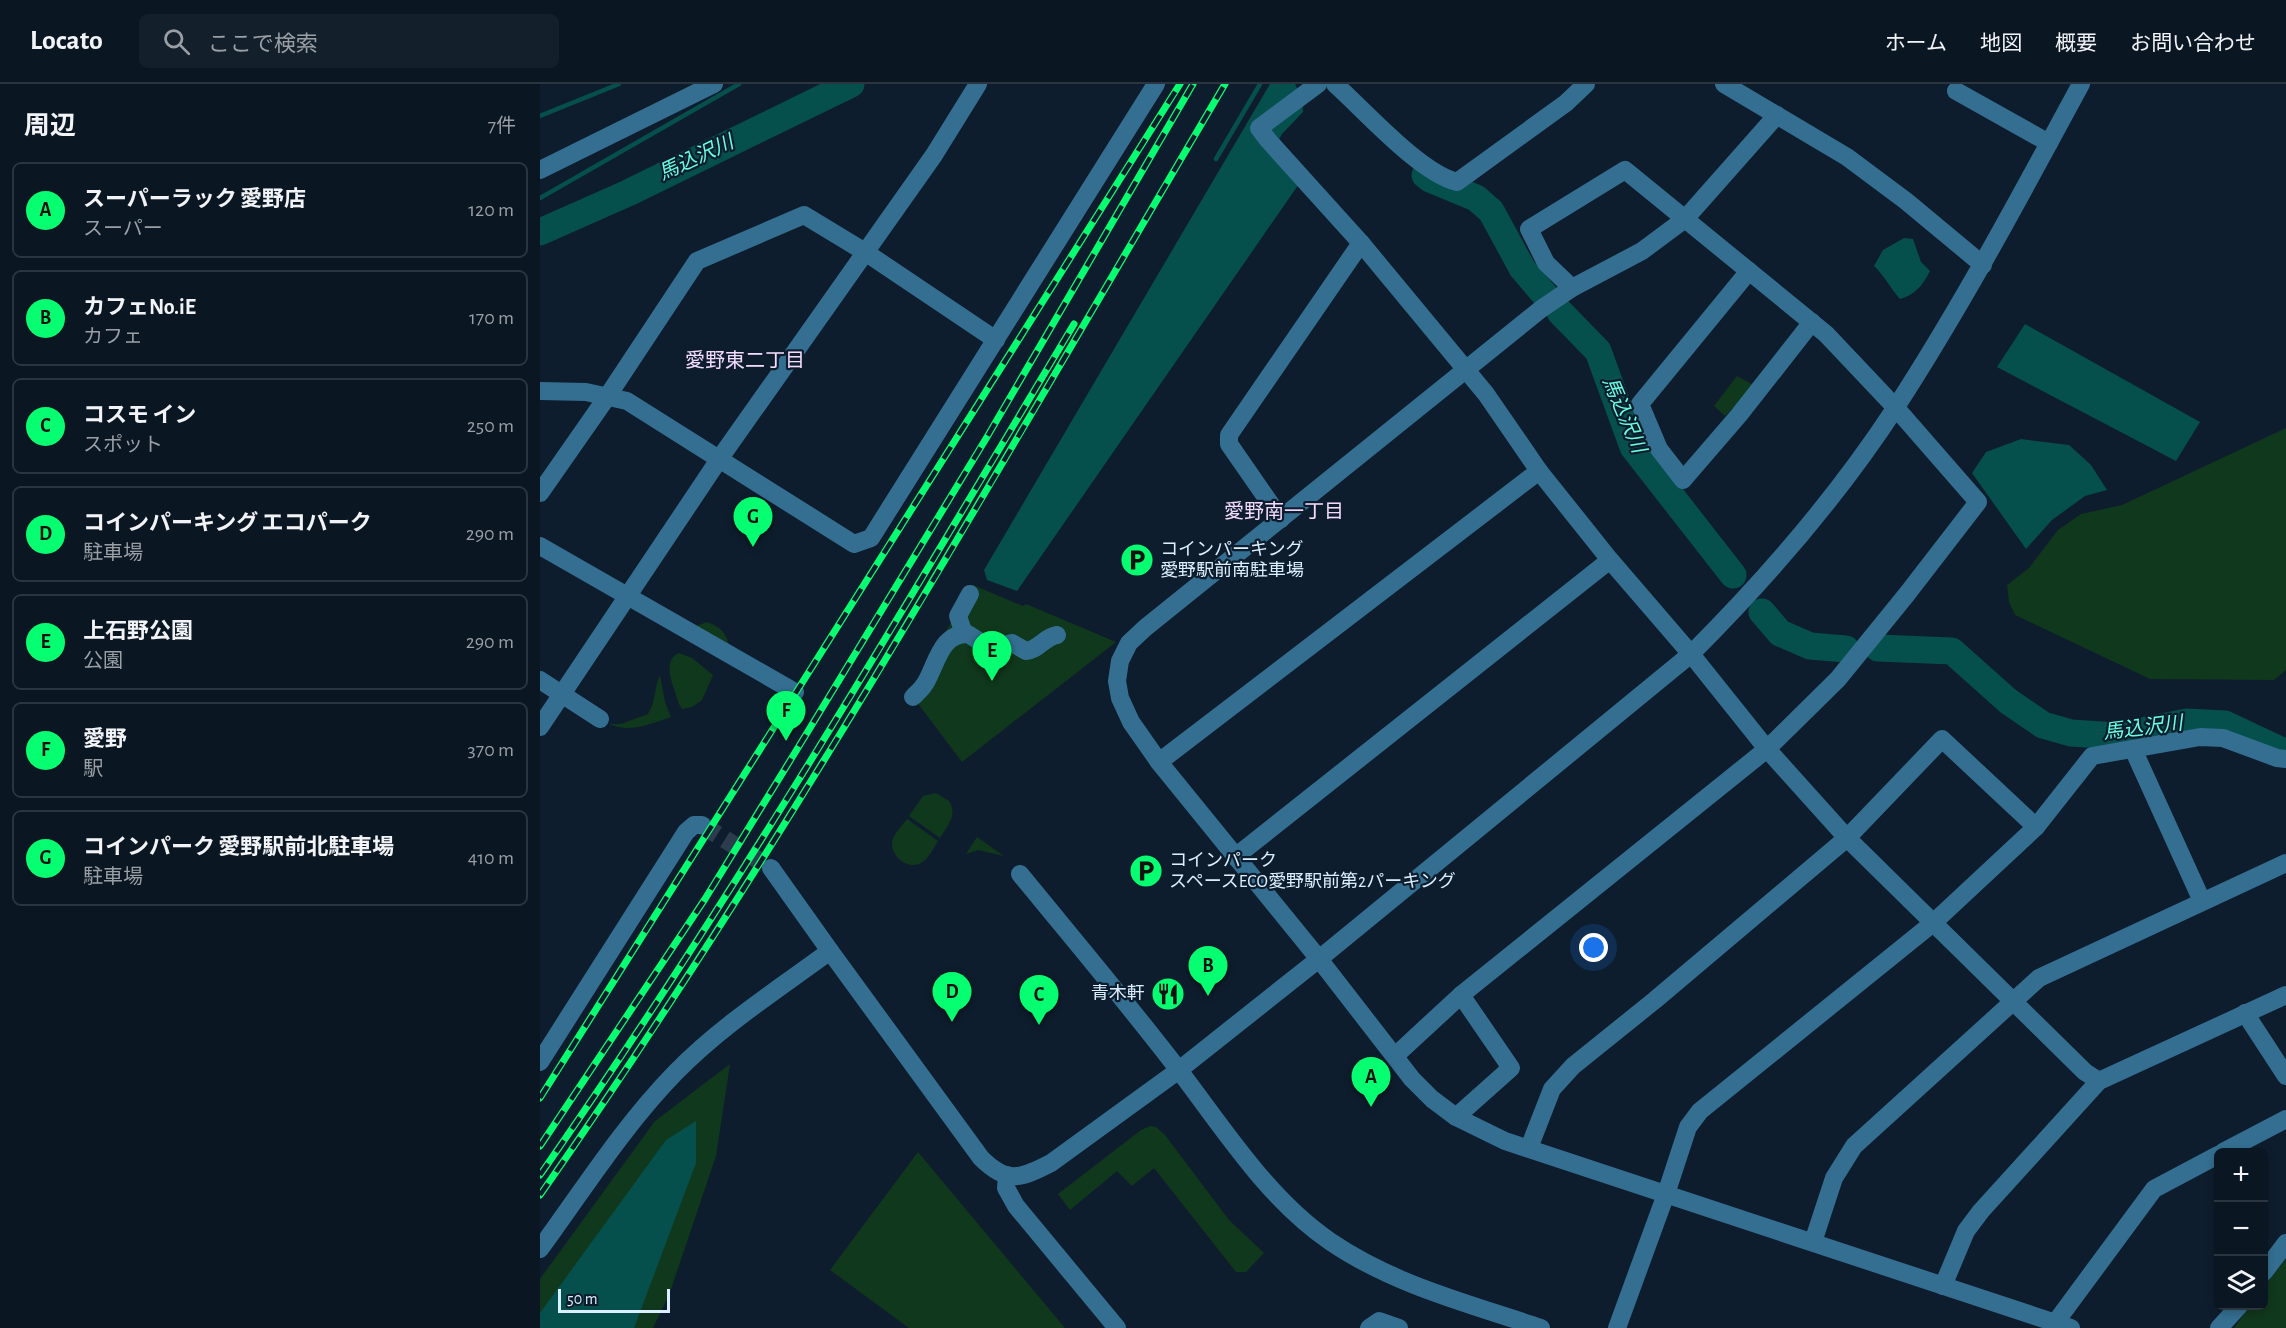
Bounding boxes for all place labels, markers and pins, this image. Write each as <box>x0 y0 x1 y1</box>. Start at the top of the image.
pin: G <box>734 498 772 547</box>
place label: コインパーキング 愛野駅前南駐車場 <box>1160 539 1304 580</box>
parking icon: コインパーキング 愛野駅前南駐車場 <box>1119 542 1155 578</box>
pin: E <box>972 632 1012 681</box>
pin: F <box>766 692 806 741</box>
place label: コインパーク スペースECO愛野駅前第2パーキング <box>1169 851 1456 891</box>
parking icon: コインパーク スペースECO愛野駅前第2パーキング <box>1128 853 1164 889</box>
pin: B <box>1188 946 1228 996</box>
pin: D <box>932 972 972 1022</box>
pin: C <box>1020 976 1058 1025</box>
restaurant icon: 青木軒 <box>1150 976 1186 1012</box>
place label: 青木軒 <box>1091 984 1145 1003</box>
pin: A <box>1352 1058 1390 1107</box>

